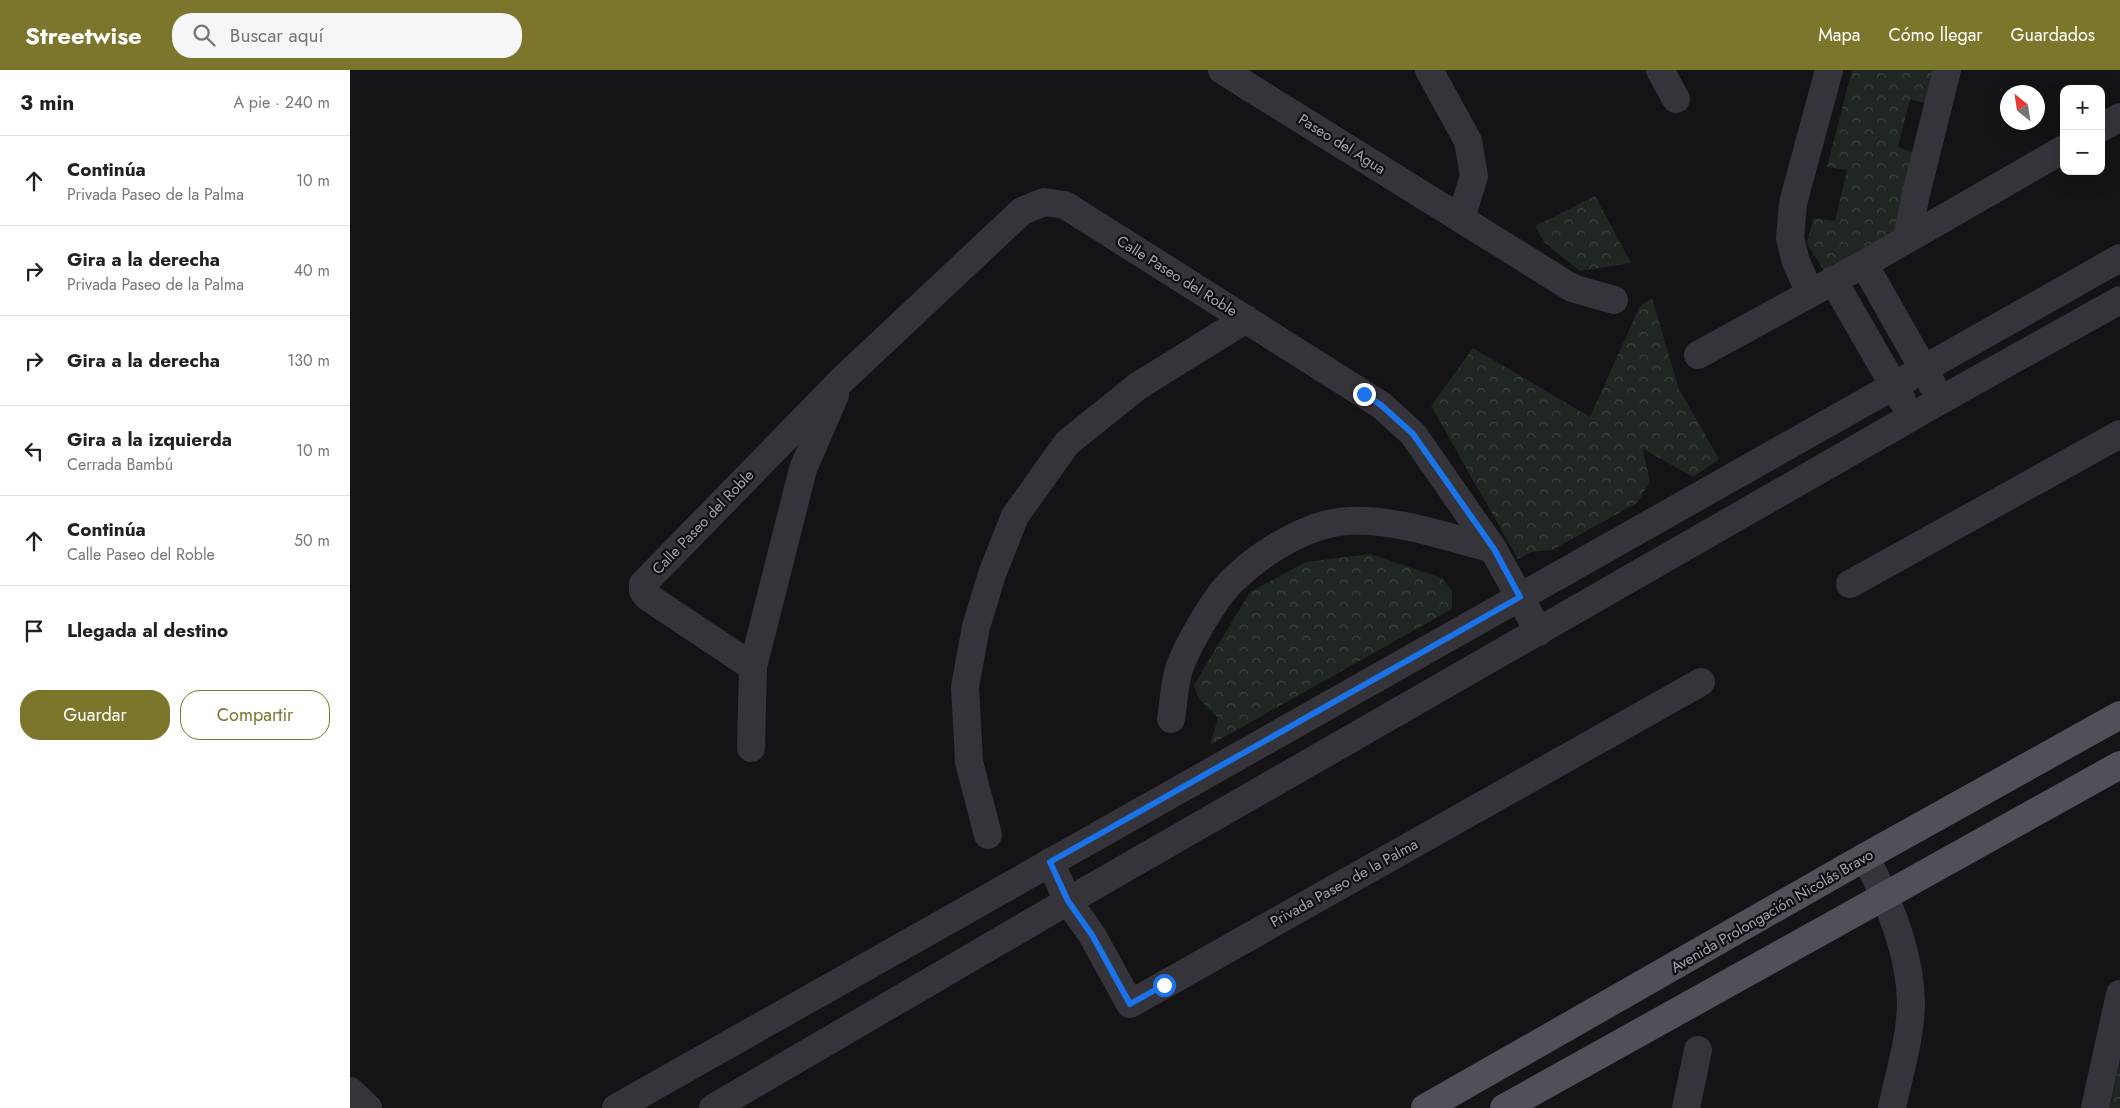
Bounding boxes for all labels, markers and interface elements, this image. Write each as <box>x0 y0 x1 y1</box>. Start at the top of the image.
search box <box>172 13 522 58</box>
text: Streetwise <box>25 18 142 53</box>
icon: search <box>190 21 218 49</box>
text: Buscar aquí <box>230 22 323 49</box>
text: Mapa <box>1818 22 1860 48</box>
text: Cómo llegar <box>1888 22 1983 48</box>
text: Guardados <box>2011 22 2095 48</box>
north arrow <box>2000 85 2045 130</box>
map controls <box>2060 85 2105 175</box>
button: + <box>2060 85 2105 130</box>
text: 3 min <box>20 88 74 118</box>
text: A pie · 240 m <box>233 91 330 114</box>
street label: Paseo del Agua <box>1294 108 1390 180</box>
button: − <box>2060 130 2105 175</box>
text: Continúa <box>67 156 146 183</box>
icon: ahead <box>20 167 48 195</box>
text: 10 m <box>296 169 330 192</box>
text: Privada Paseo de la Palma <box>67 183 244 206</box>
street label: Calle Paseo del Roble <box>1112 230 1242 322</box>
text: Gira a la derecha <box>67 246 220 273</box>
icon: right <box>20 257 48 285</box>
text: 40 m <box>294 259 330 282</box>
text: Privada Paseo de la Palma <box>67 273 244 296</box>
icon: right <box>20 347 48 375</box>
text: Gira a la derecha <box>67 347 220 374</box>
text: 130 m <box>287 349 330 372</box>
route end <box>1353 383 1376 406</box>
text: Gira a la izquierda <box>67 426 232 453</box>
icon: left <box>20 437 48 465</box>
text: 10 m <box>296 439 330 462</box>
text: Cerrada Bambú <box>67 453 173 476</box>
street label: Calle Paseo del Roble <box>647 464 759 579</box>
text: Continúa <box>67 516 146 543</box>
icon: ahead <box>20 527 48 555</box>
text: 50 m <box>294 529 330 552</box>
text: Calle Paseo del Roble <box>67 543 215 566</box>
icon: arrive <box>20 617 48 645</box>
text: Llegada al destino <box>67 617 228 644</box>
button: Guardar <box>20 690 170 740</box>
button: Compartir <box>180 690 330 740</box>
street label: Privada Paseo de la Palma <box>1266 833 1422 933</box>
street label: Avenida Prolongación Nicolás Bravo <box>1667 844 1877 978</box>
route start <box>1153 974 1176 997</box>

